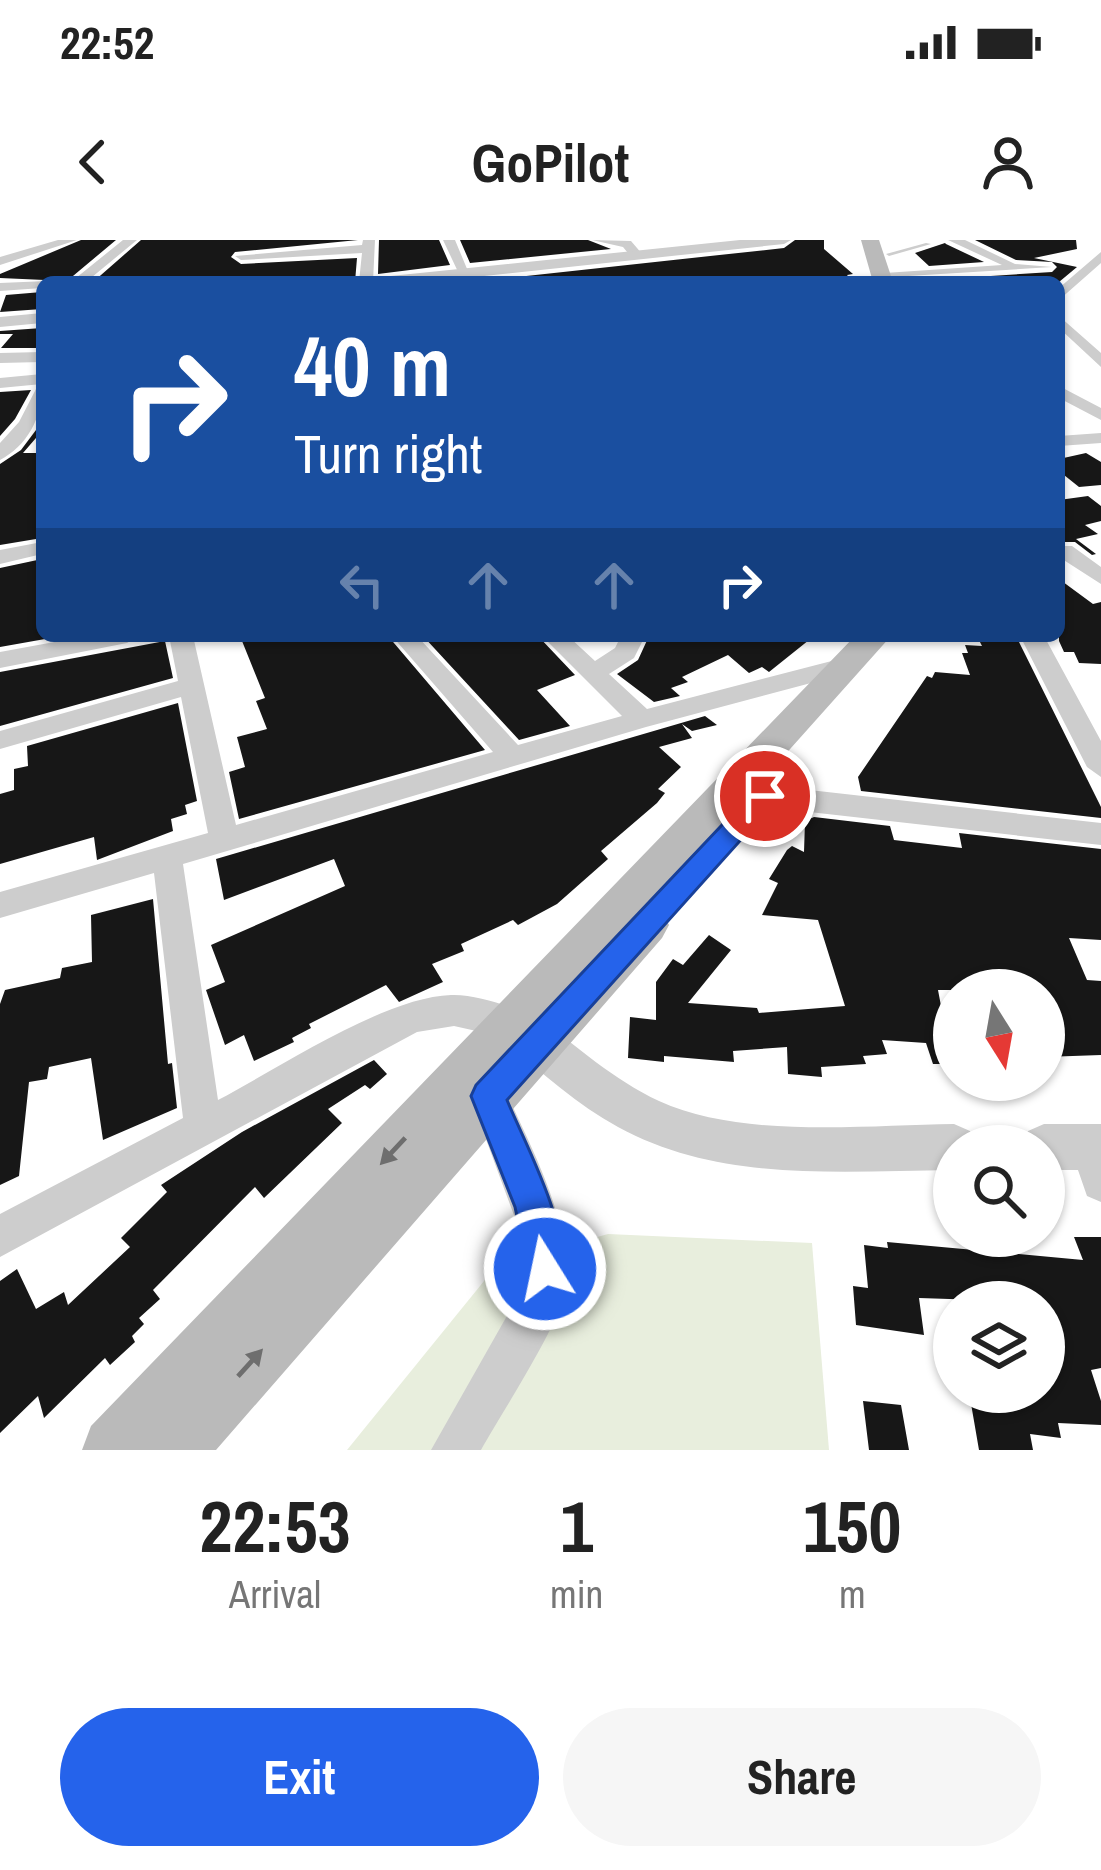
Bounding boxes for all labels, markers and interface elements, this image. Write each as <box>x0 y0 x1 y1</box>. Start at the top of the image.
text: 22:52 <box>60 12 154 73</box>
text: GoPilot <box>472 126 629 199</box>
icon: back <box>60 129 126 195</box>
icon: person <box>975 129 1041 195</box>
text: 40 m <box>294 309 451 422</box>
icon: right <box>96 324 252 480</box>
text: Turn right <box>294 417 482 490</box>
icon: left <box>329 552 395 618</box>
icon: ahead <box>455 552 521 618</box>
icon: ahead <box>581 552 647 618</box>
icon: right <box>707 552 773 618</box>
pin <box>714 745 816 847</box>
icon: arrive <box>732 763 798 829</box>
north arrow <box>933 969 1065 1101</box>
map controls <box>933 969 1065 1413</box>
button: search <box>933 1125 1065 1257</box>
one-way arrow <box>380 1137 407 1166</box>
position arrow <box>482 1206 608 1332</box>
button: layers <box>933 1281 1065 1413</box>
one-way arrow <box>236 1348 263 1377</box>
text: 22:53 <box>200 1477 351 1574</box>
text: 1 <box>560 1477 593 1574</box>
text: 150 <box>803 1477 901 1574</box>
text: Arrival <box>229 1568 321 1620</box>
text: min <box>550 1568 603 1620</box>
text: m <box>839 1568 866 1620</box>
button: Exit <box>60 1708 539 1846</box>
button: Share <box>563 1708 1041 1846</box>

